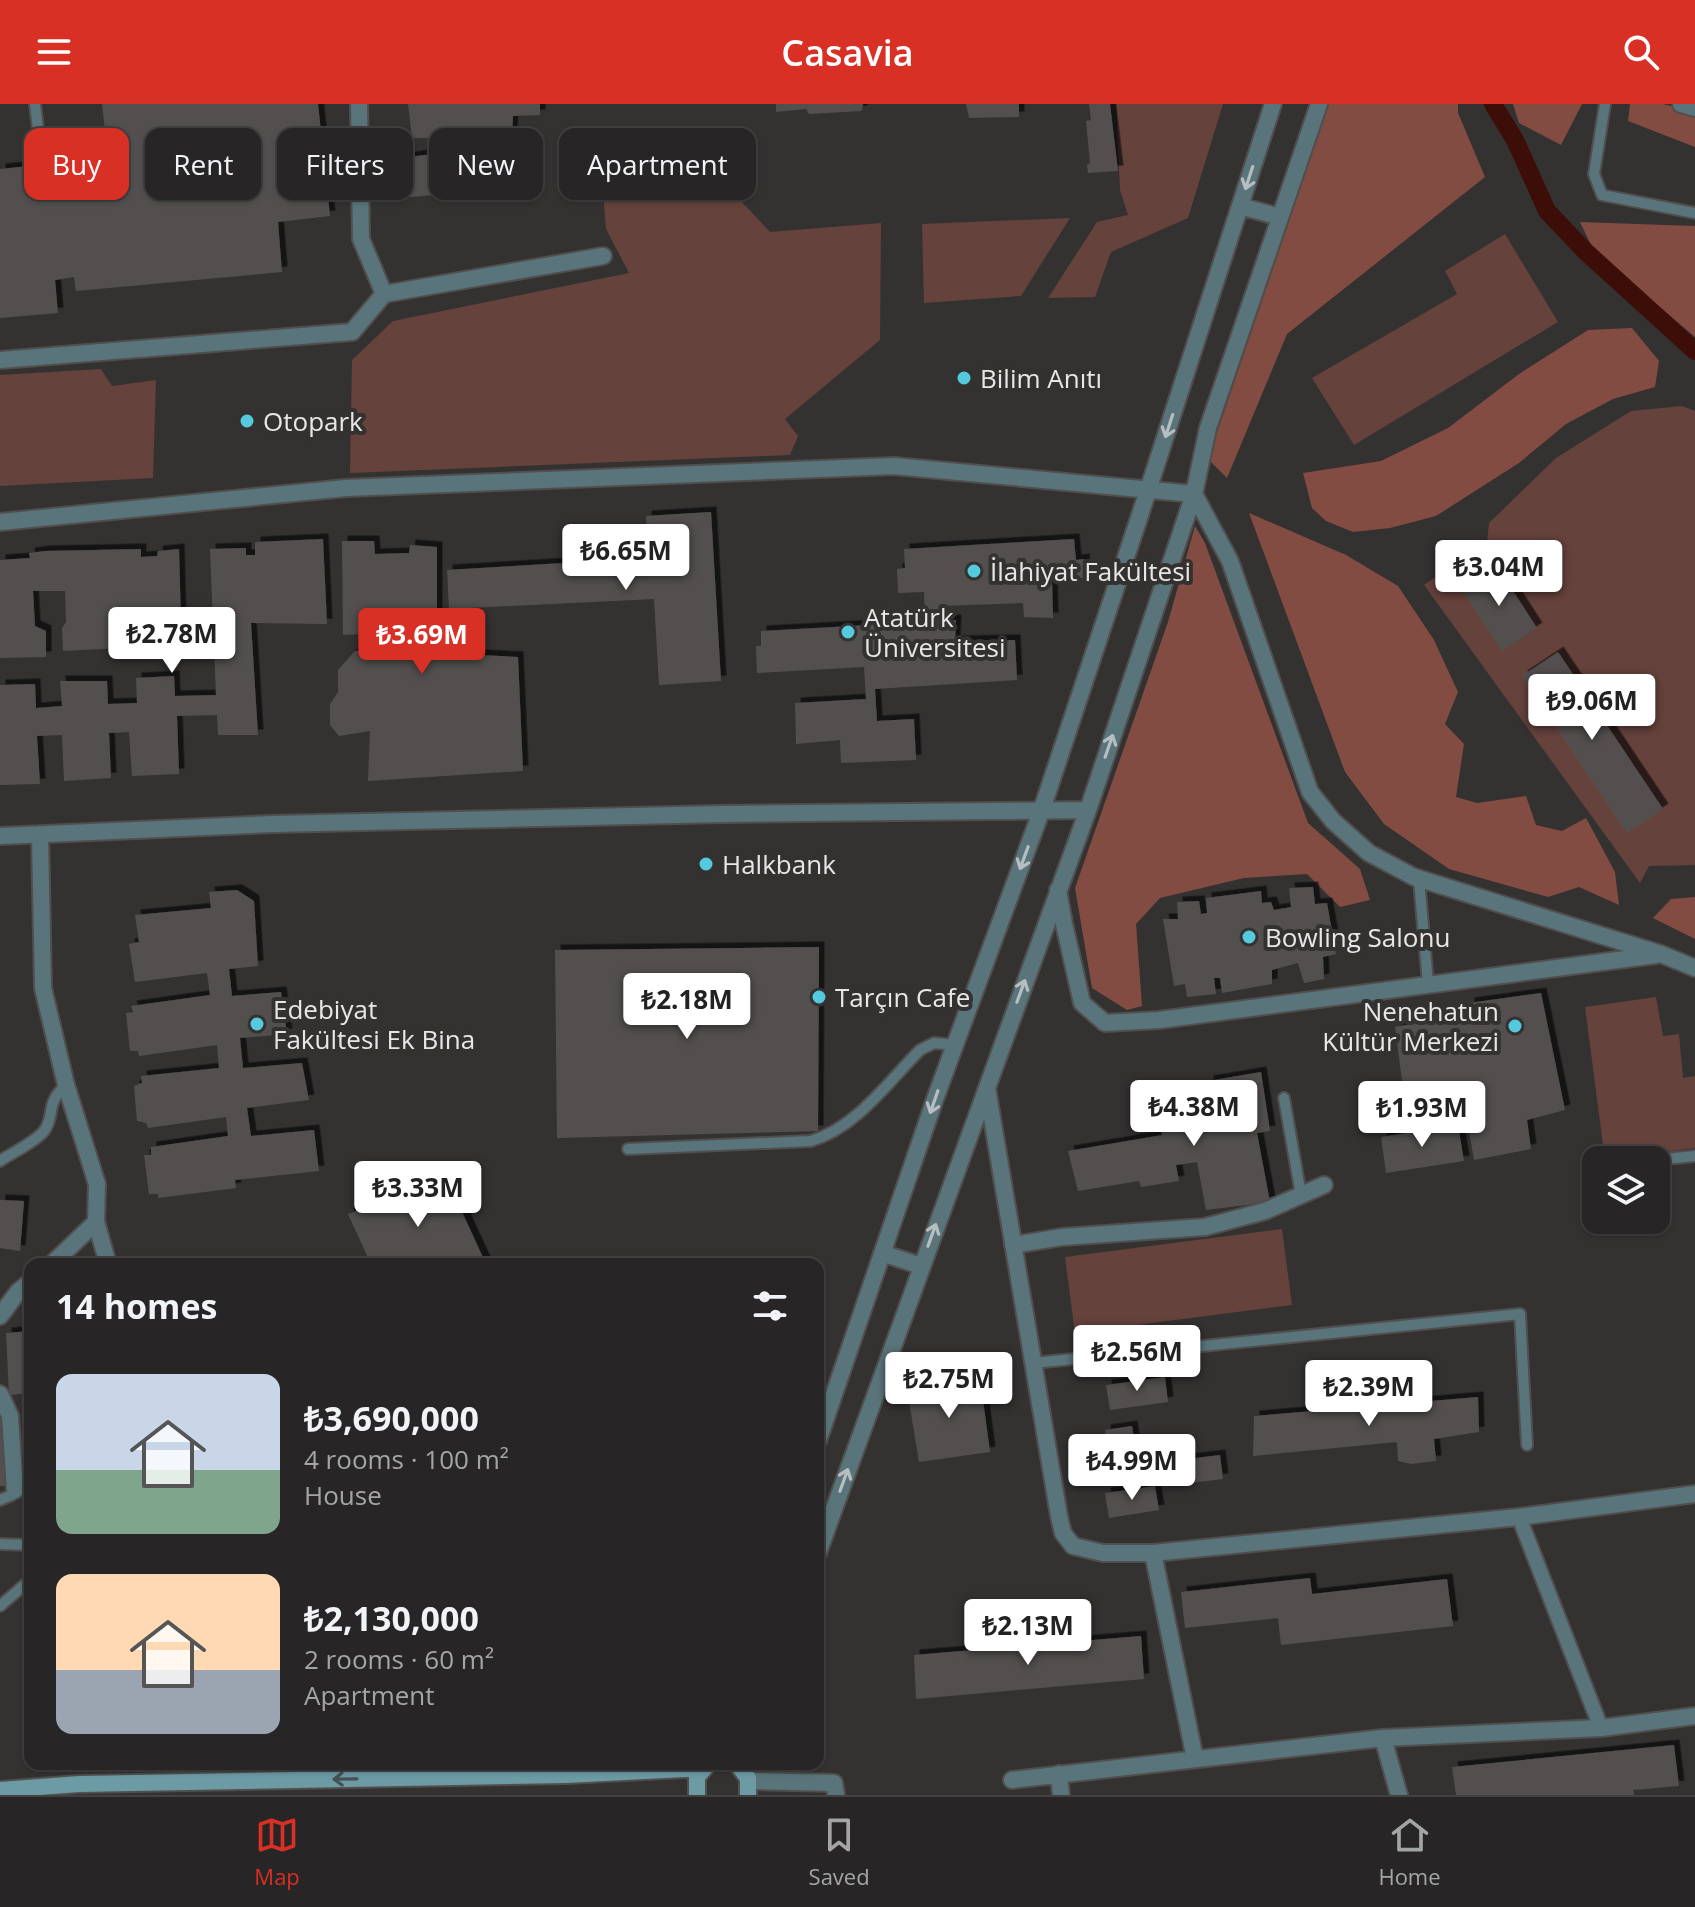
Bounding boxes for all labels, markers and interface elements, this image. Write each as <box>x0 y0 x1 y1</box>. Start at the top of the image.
text: Casavia <box>781 28 914 77</box>
icon: menu <box>32 30 76 74</box>
icon: search <box>1619 30 1663 74</box>
chip: Buy <box>24 128 129 200</box>
chip: Rent <box>145 128 261 200</box>
chip: Filters <box>277 128 413 200</box>
chip: New <box>429 128 543 200</box>
chip: Apartment <box>559 128 756 200</box>
one-way arrow <box>1241 165 1256 191</box>
place label: Bilim Anıtı <box>980 360 1102 396</box>
marker: Bilim Anıtı <box>955 369 973 387</box>
place label: Otopark <box>263 403 363 439</box>
marker: Otopark <box>238 412 256 430</box>
one-way arrow <box>1161 412 1176 438</box>
pin: ₺6.65M <box>561 524 691 592</box>
text: ₺6.65M <box>580 532 672 568</box>
pin: ₺3.04M <box>1434 540 1564 608</box>
text: ₺3.04M <box>1453 548 1545 584</box>
place label: İlahiyat Fakültesi <box>990 553 1191 589</box>
marker: İlahiyat Fakültesi <box>965 562 983 580</box>
place label: Atatürk Üniversitesi <box>864 599 1005 665</box>
pin: ₺2.78M <box>107 607 237 675</box>
pin: ₺3.69M <box>357 608 487 676</box>
text: ₺2.78M <box>126 615 218 651</box>
text: ₺3.69M <box>376 616 468 652</box>
marker: Atatürk Üniversitesi <box>839 623 857 641</box>
pin: ₺9.06M <box>1527 674 1657 742</box>
text: ₺9.06M <box>1546 682 1638 718</box>
one-way arrow <box>1103 734 1118 759</box>
one-way arrow <box>1016 845 1030 870</box>
place label: Halkbank <box>722 846 836 882</box>
marker: Halkbank <box>697 855 715 873</box>
place label: Bowling Salonu <box>1265 919 1450 955</box>
marker: Bowling Salonu <box>1240 928 1258 946</box>
pin: ₺2.18M <box>622 973 752 1041</box>
place label: Tarçın Cafe <box>835 979 970 1015</box>
one-way arrow <box>1015 979 1029 1004</box>
text: ₺2.18M <box>641 981 733 1017</box>
marker: Tarçın Cafe <box>810 988 828 1006</box>
place label: Edebiyat Fakültesi Ek Bina <box>273 991 475 1057</box>
place label: Nenehatun Kültür Merkezi <box>1322 993 1499 1059</box>
marker: Edebiyat Fakültesi Ek Bina <box>248 1015 266 1033</box>
marker: Nenehatun Kültür Merkezi <box>1506 1017 1524 1035</box>
pin: ₺4.38M <box>1129 1080 1259 1148</box>
pin: ₺1.93M <box>1357 1081 1487 1149</box>
text: ₺4.38M <box>1148 1088 1240 1124</box>
one-way arrow <box>925 1089 940 1114</box>
text: ₺1.93M <box>1376 1089 1468 1125</box>
map controls <box>1582 1146 1670 1234</box>
button: layers <box>1582 1146 1670 1234</box>
pin: ₺3.33M <box>353 1161 483 1229</box>
text: ₺3.33M <box>372 1169 464 1205</box>
one-way arrow <box>926 1223 940 1248</box>
text: 14 homes <box>56 1283 217 1329</box>
icon: filters <box>748 1284 792 1328</box>
pin: ₺2.56M <box>1072 1325 1202 1393</box>
text: ₺2.56M <box>1091 1333 1183 1369</box>
pin: ₺2.75M <box>884 1352 1014 1420</box>
text: ₺2.75M <box>903 1360 995 1396</box>
pin: ₺2.39M <box>1304 1360 1434 1428</box>
text: ₺2.39M <box>1323 1368 1415 1404</box>
text: ₺3,690,000 <box>304 1395 479 1441</box>
icon: home <box>120 1406 216 1502</box>
pin: ₺4.99M <box>1067 1434 1197 1502</box>
text: 4 rooms · 100 m² <box>304 1441 509 1477</box>
text: ₺4.99M <box>1086 1442 1178 1478</box>
one-way arrow <box>838 1468 853 1493</box>
text: House <box>304 1477 382 1513</box>
text: ₺2,130,000 <box>304 1595 479 1641</box>
pin: ₺2.13M <box>963 1599 1093 1667</box>
icon: home <box>120 1606 216 1702</box>
text: ₺2.13M <box>982 1607 1074 1643</box>
text: 2 rooms · 60 m² <box>304 1641 494 1677</box>
text: Apartment <box>304 1677 435 1713</box>
one-way arrow <box>332 1771 359 1786</box>
tab: Map <box>254 1813 300 1891</box>
tab: Saved <box>809 1813 870 1891</box>
tab: Home <box>1378 1813 1441 1891</box>

